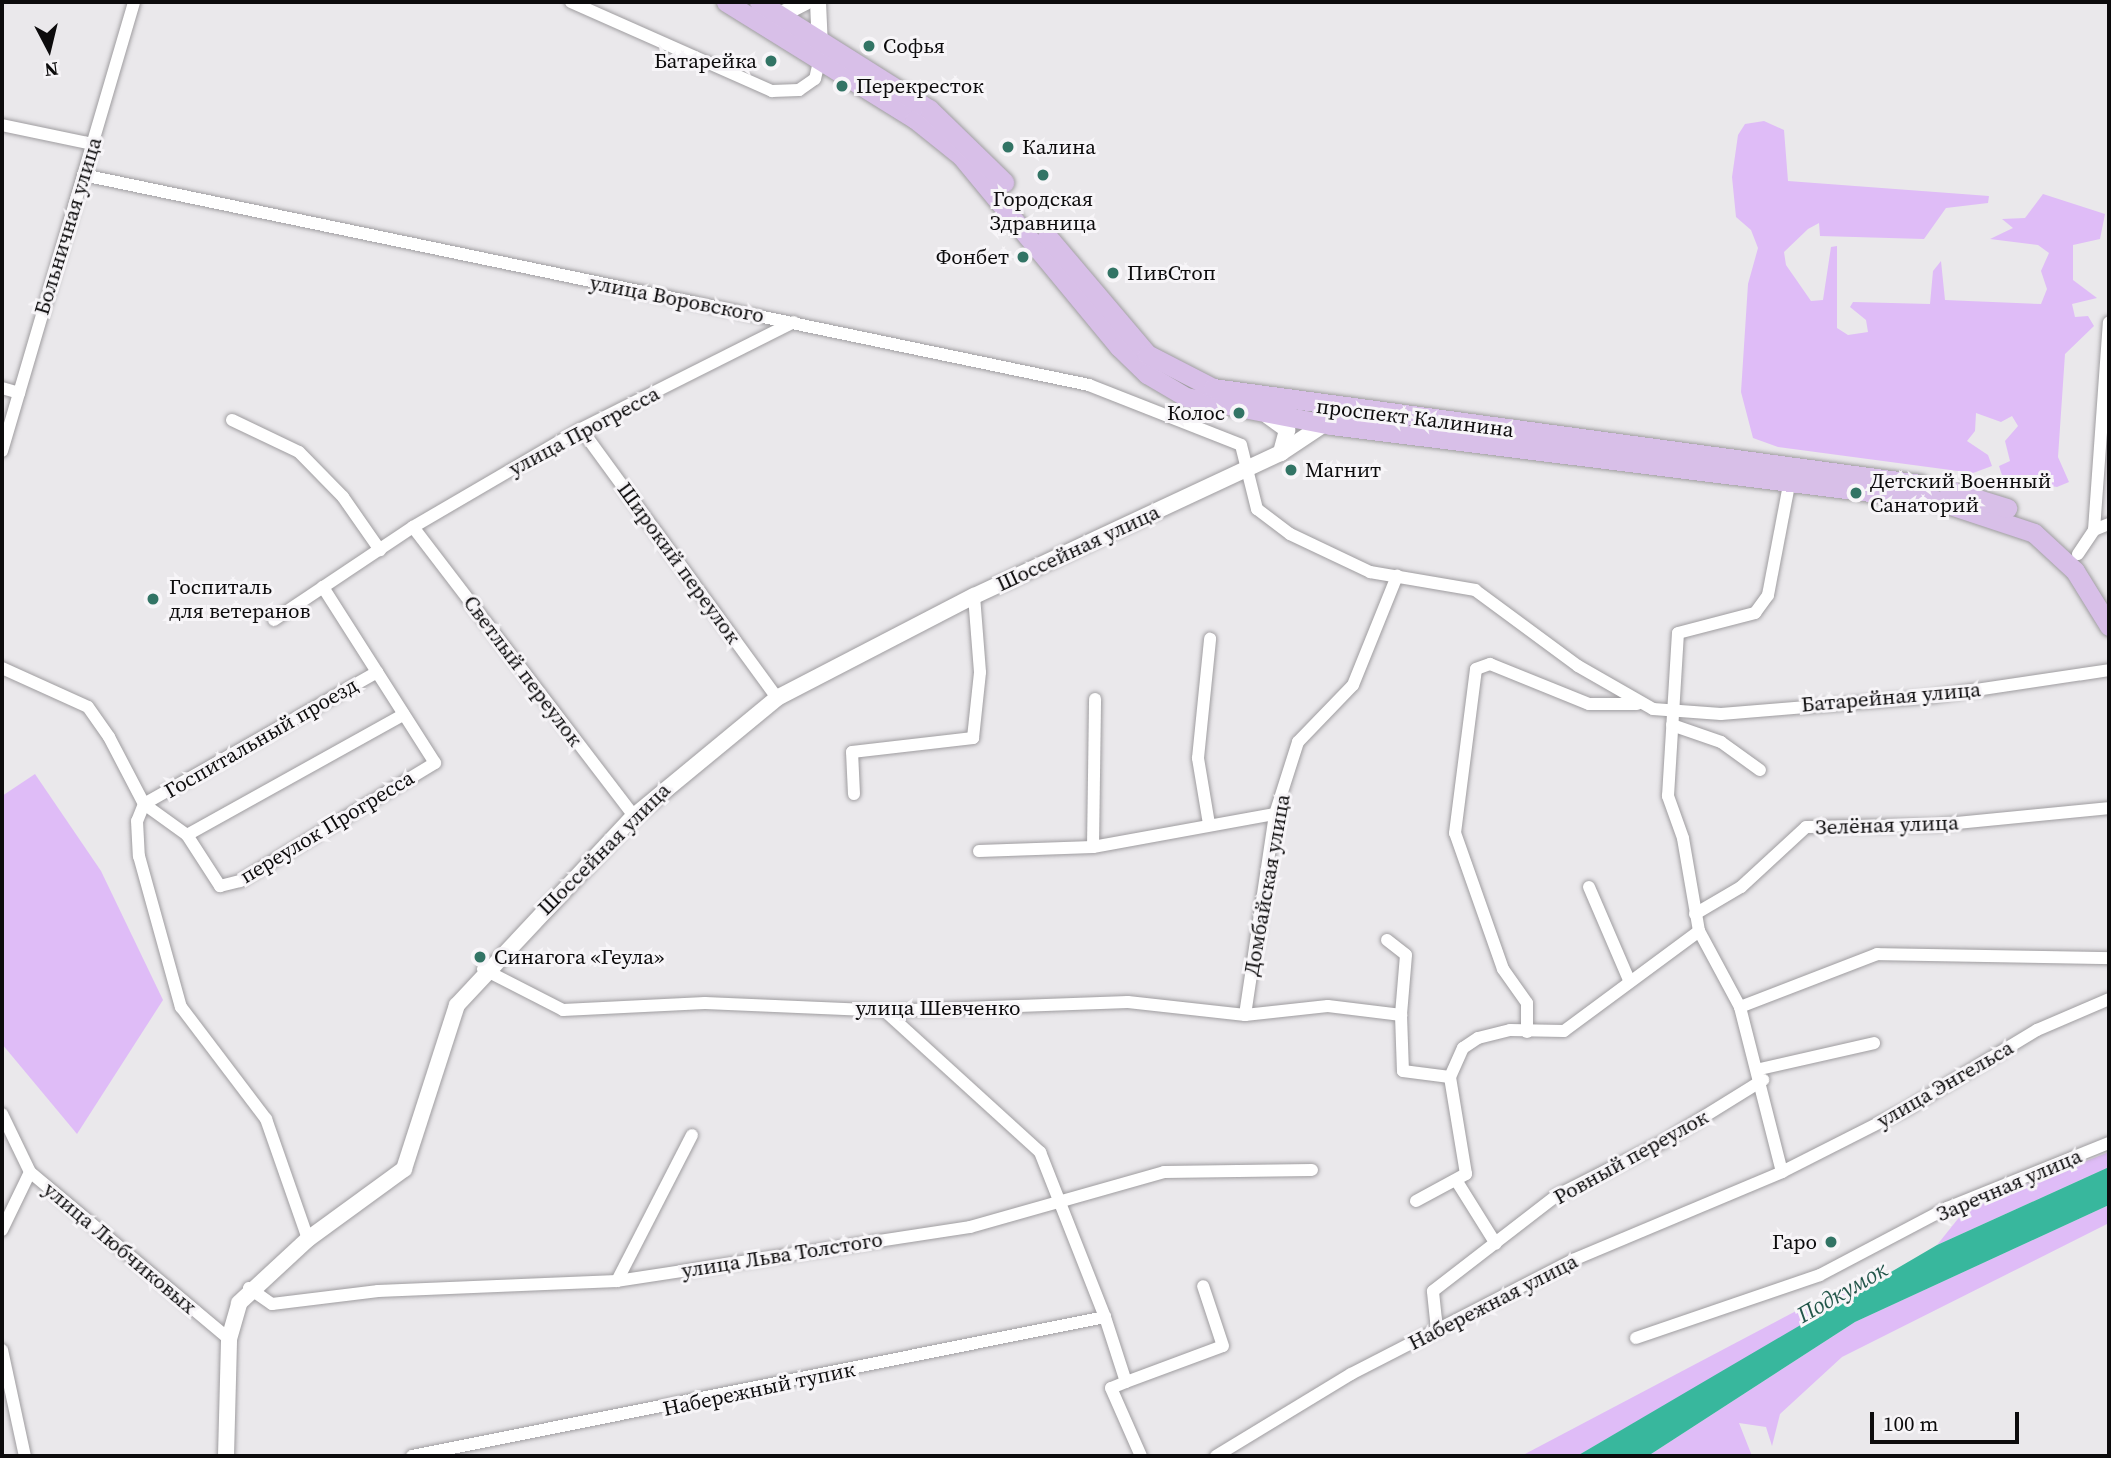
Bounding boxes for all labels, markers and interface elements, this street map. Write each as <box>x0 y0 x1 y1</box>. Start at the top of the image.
north arrow <box>14 14 84 84</box>
place label: Софья <box>883 33 945 59</box>
marker: Софья <box>861 38 877 54</box>
place label: Батарейка <box>654 48 757 74</box>
marker: Батарейка <box>763 53 779 69</box>
text: N <box>43 56 60 84</box>
place label: Перекресток <box>856 73 984 99</box>
marker: Перекресток <box>834 78 850 94</box>
street label: Больничная улица <box>29 134 107 318</box>
place label: Калина <box>1022 134 1096 160</box>
marker: Калина <box>1000 139 1016 155</box>
marker: Городская Здравница <box>1035 167 1051 183</box>
place label: Городская Здравница <box>989 186 1097 236</box>
place label: Фонбет <box>936 244 1009 270</box>
marker: Фонбет <box>1015 249 1031 265</box>
place label: ПивСтоп <box>1127 260 1216 286</box>
marker: ПивСтоп <box>1105 265 1121 281</box>
street label: улица Воровского <box>588 270 766 328</box>
street label: улица Прогресса <box>504 381 664 481</box>
street label: проспект Калинина <box>1315 393 1515 443</box>
place label: Колос <box>1167 400 1225 426</box>
marker: Колос <box>1231 405 1247 421</box>
place label: Магнит <box>1305 457 1381 483</box>
marker: Магнит <box>1283 462 1299 478</box>
place label: Детский Военный Санаторий <box>1870 468 2051 518</box>
street label: Широкий переулок <box>612 477 746 649</box>
marker: Детский Военный Санаторий <box>1848 485 1864 501</box>
street label: Шоссейная улица <box>993 499 1163 597</box>
place label: Госпиталь для ветеранов <box>169 574 310 624</box>
marker: Госпиталь для ветеранов <box>143 589 163 609</box>
street label: Светлый переулок <box>458 591 588 751</box>
street label: Госпитальный проезд <box>160 672 362 804</box>
street label: Батарейная улица <box>1800 677 1982 717</box>
street label: переулок Прогресса <box>235 765 419 889</box>
street label: Шоссейная улица <box>533 778 675 920</box>
street label: Домбайская улица <box>1239 792 1295 978</box>
street label: Зелёная улица <box>1815 810 1959 840</box>
place label: Синагога «Геула» <box>494 944 664 970</box>
marker: Синагога «Геула» <box>472 949 488 965</box>
street label: улица Шевченко <box>855 995 1021 1021</box>
street label: улица Энгельса <box>1872 1035 2018 1133</box>
street label: Ровный переулок <box>1549 1104 1713 1210</box>
street label: Заречная улица <box>1933 1143 2085 1227</box>
street label: улица Любчиковых <box>38 1177 202 1319</box>
street label: улица Льва Толстого <box>679 1227 885 1283</box>
place label: Гаро <box>1772 1229 1817 1255</box>
marker: Гаро <box>1823 1234 1839 1250</box>
street label: Набережная улица <box>1404 1248 1582 1356</box>
water label: Подкумок <box>1792 1255 1892 1329</box>
street label: Набережный тупик <box>661 1356 857 1422</box>
scale bar <box>1873 1398 2022 1442</box>
text: 100 m <box>1883 1409 1938 1438</box>

